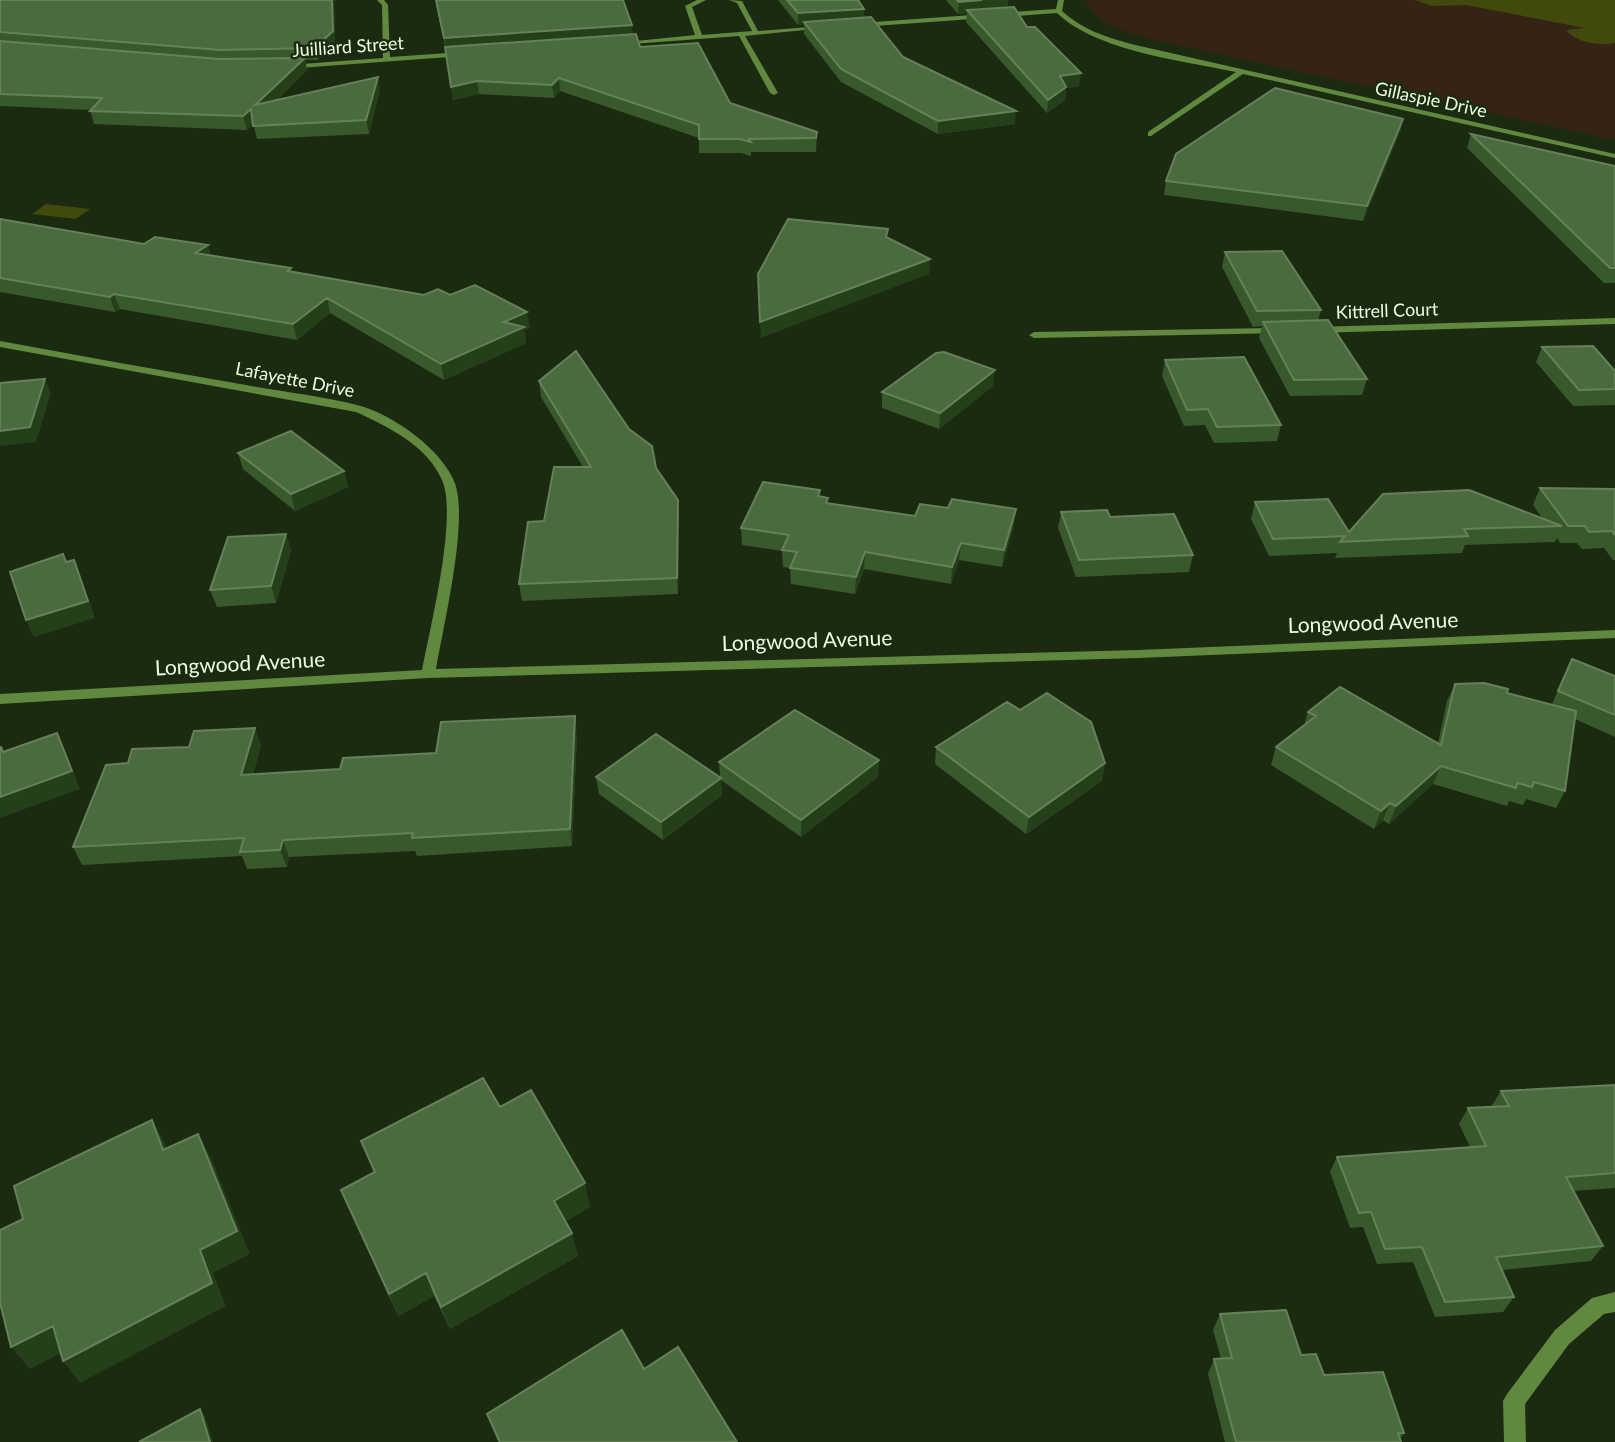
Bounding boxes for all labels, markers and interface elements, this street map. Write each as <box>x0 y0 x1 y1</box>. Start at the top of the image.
street label: Juilliard Street <box>291 31 405 61</box>
street label: Gillaspie Drive <box>1373 76 1489 122</box>
street label: Kittrell Court <box>1335 297 1439 323</box>
street label: Lafayette Drive <box>234 357 357 401</box>
street label: Longwood Avenue <box>1287 606 1459 637</box>
street label: Longwood Avenue <box>721 624 893 655</box>
street label: Longwood Avenue <box>154 646 326 679</box>

